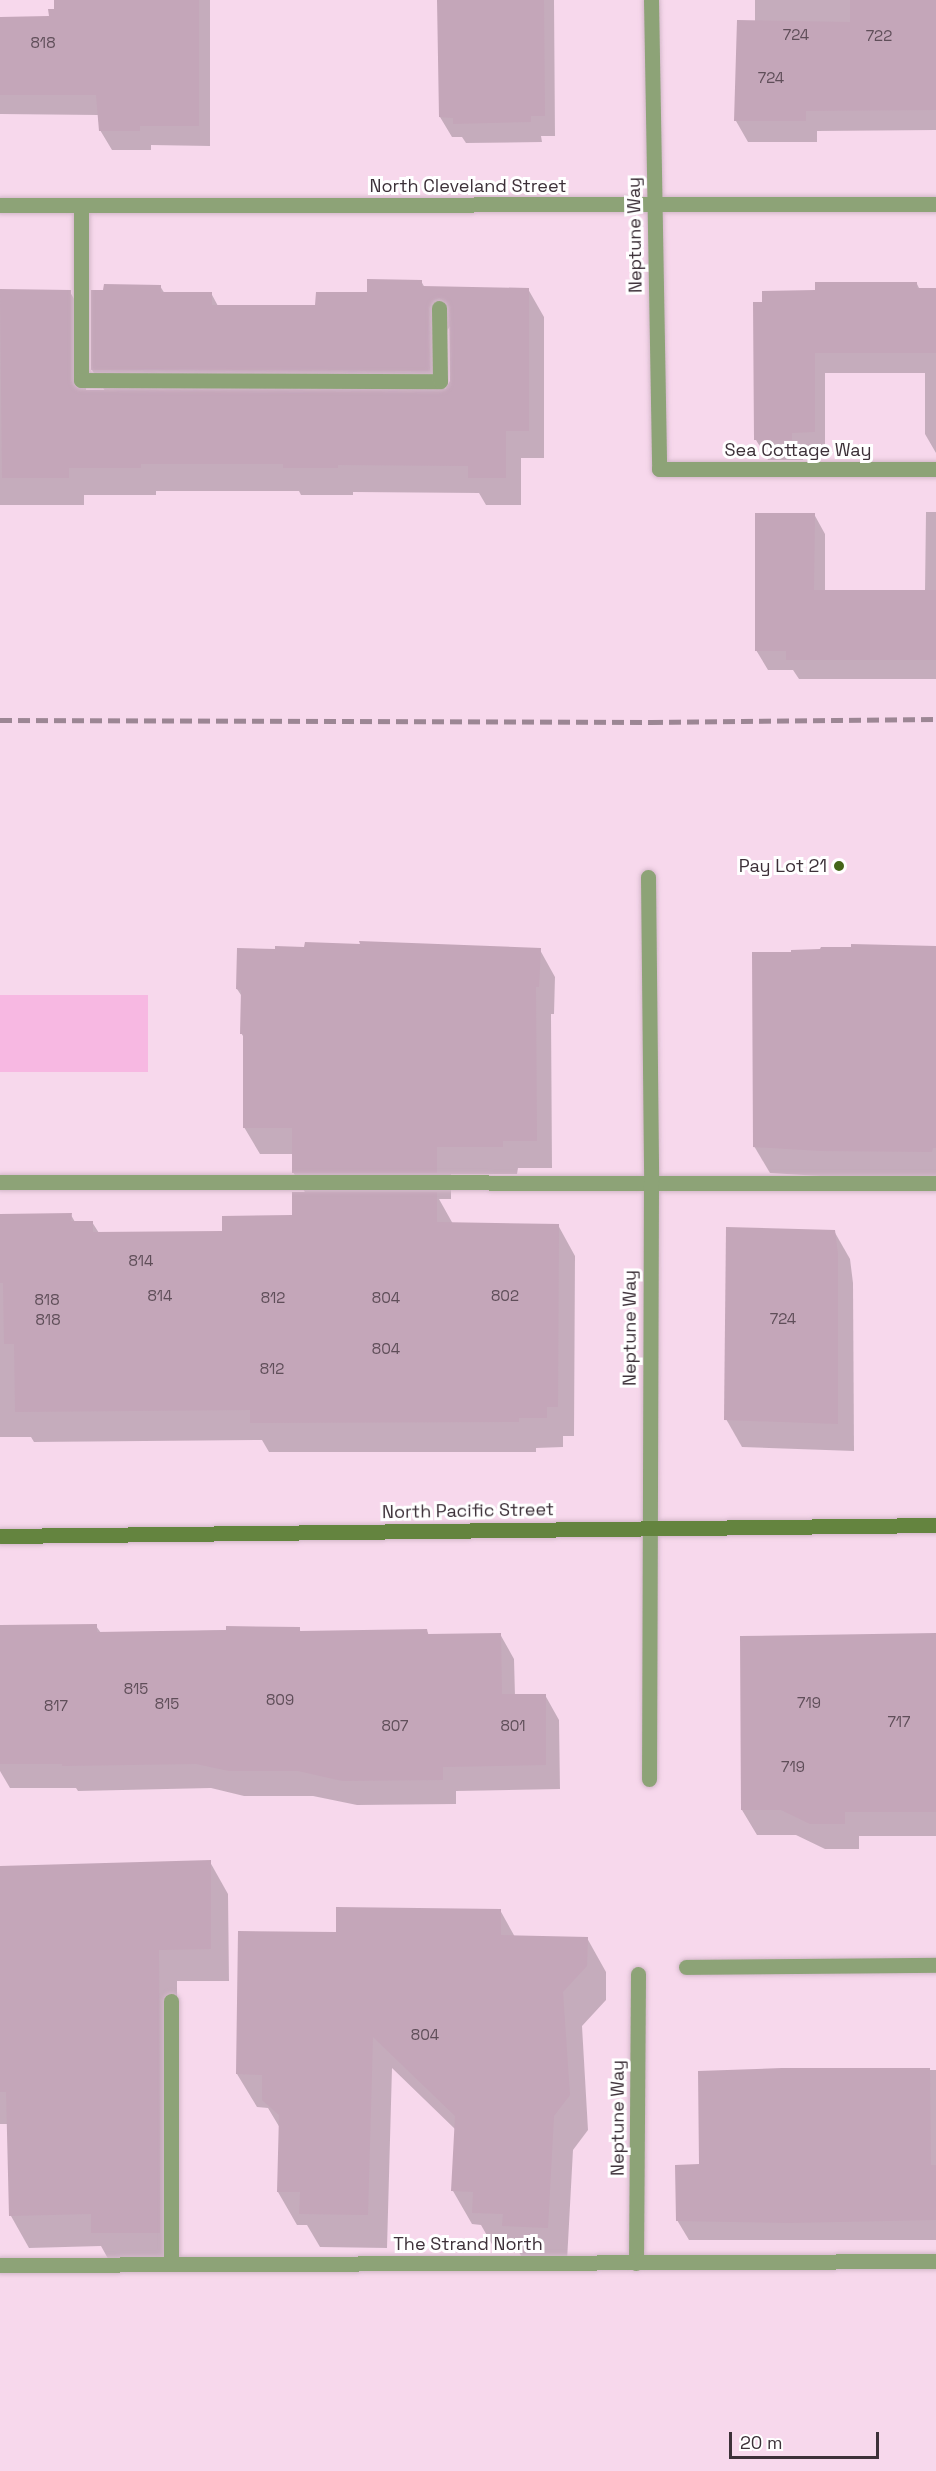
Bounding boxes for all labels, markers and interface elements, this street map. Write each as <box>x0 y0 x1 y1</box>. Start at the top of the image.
house number: 724 <box>783 26 809 44</box>
house number: 722 <box>866 27 892 45</box>
house number: 818 <box>31 34 55 52</box>
house number: 724 <box>758 69 784 87</box>
street label: North Cleveland Street <box>369 175 567 197</box>
street label: Neptune Way <box>623 177 647 293</box>
street label: Sea Cottage Way <box>724 439 872 461</box>
place label: Pay Lot 21 <box>739 855 827 877</box>
marker: Pay Lot 21 <box>832 859 846 873</box>
house number: 814 <box>129 1252 153 1270</box>
street label: Neptune Way <box>619 1270 641 1386</box>
house number: 814 <box>148 1287 172 1305</box>
house number: 802 <box>491 1287 519 1305</box>
house number: 812 <box>261 1289 285 1307</box>
house number: 804 <box>372 1289 400 1307</box>
house number: 818 <box>35 1291 59 1309</box>
house number: 724 <box>770 1310 796 1328</box>
house number: 818 <box>36 1311 60 1329</box>
house number: 804 <box>372 1340 400 1358</box>
house number: 812 <box>260 1360 284 1378</box>
street label: North Pacific Street <box>382 1499 554 1523</box>
house number: 815 <box>124 1680 148 1698</box>
house number: 809 <box>266 1691 294 1709</box>
house number: 719 <box>797 1694 821 1712</box>
house number: 815 <box>155 1695 179 1713</box>
house number: 817 <box>44 1697 68 1715</box>
house number: 717 <box>887 1713 911 1731</box>
house number: 807 <box>381 1717 409 1735</box>
house number: 801 <box>500 1717 526 1735</box>
house number: 719 <box>781 1758 805 1776</box>
house number: 804 <box>411 2026 439 2044</box>
street label: Neptune Way <box>607 2060 629 2176</box>
street label: The Strand North <box>393 2233 543 2255</box>
scale bar <box>732 2420 882 2458</box>
text: 20 m <box>740 2431 783 2454</box>

